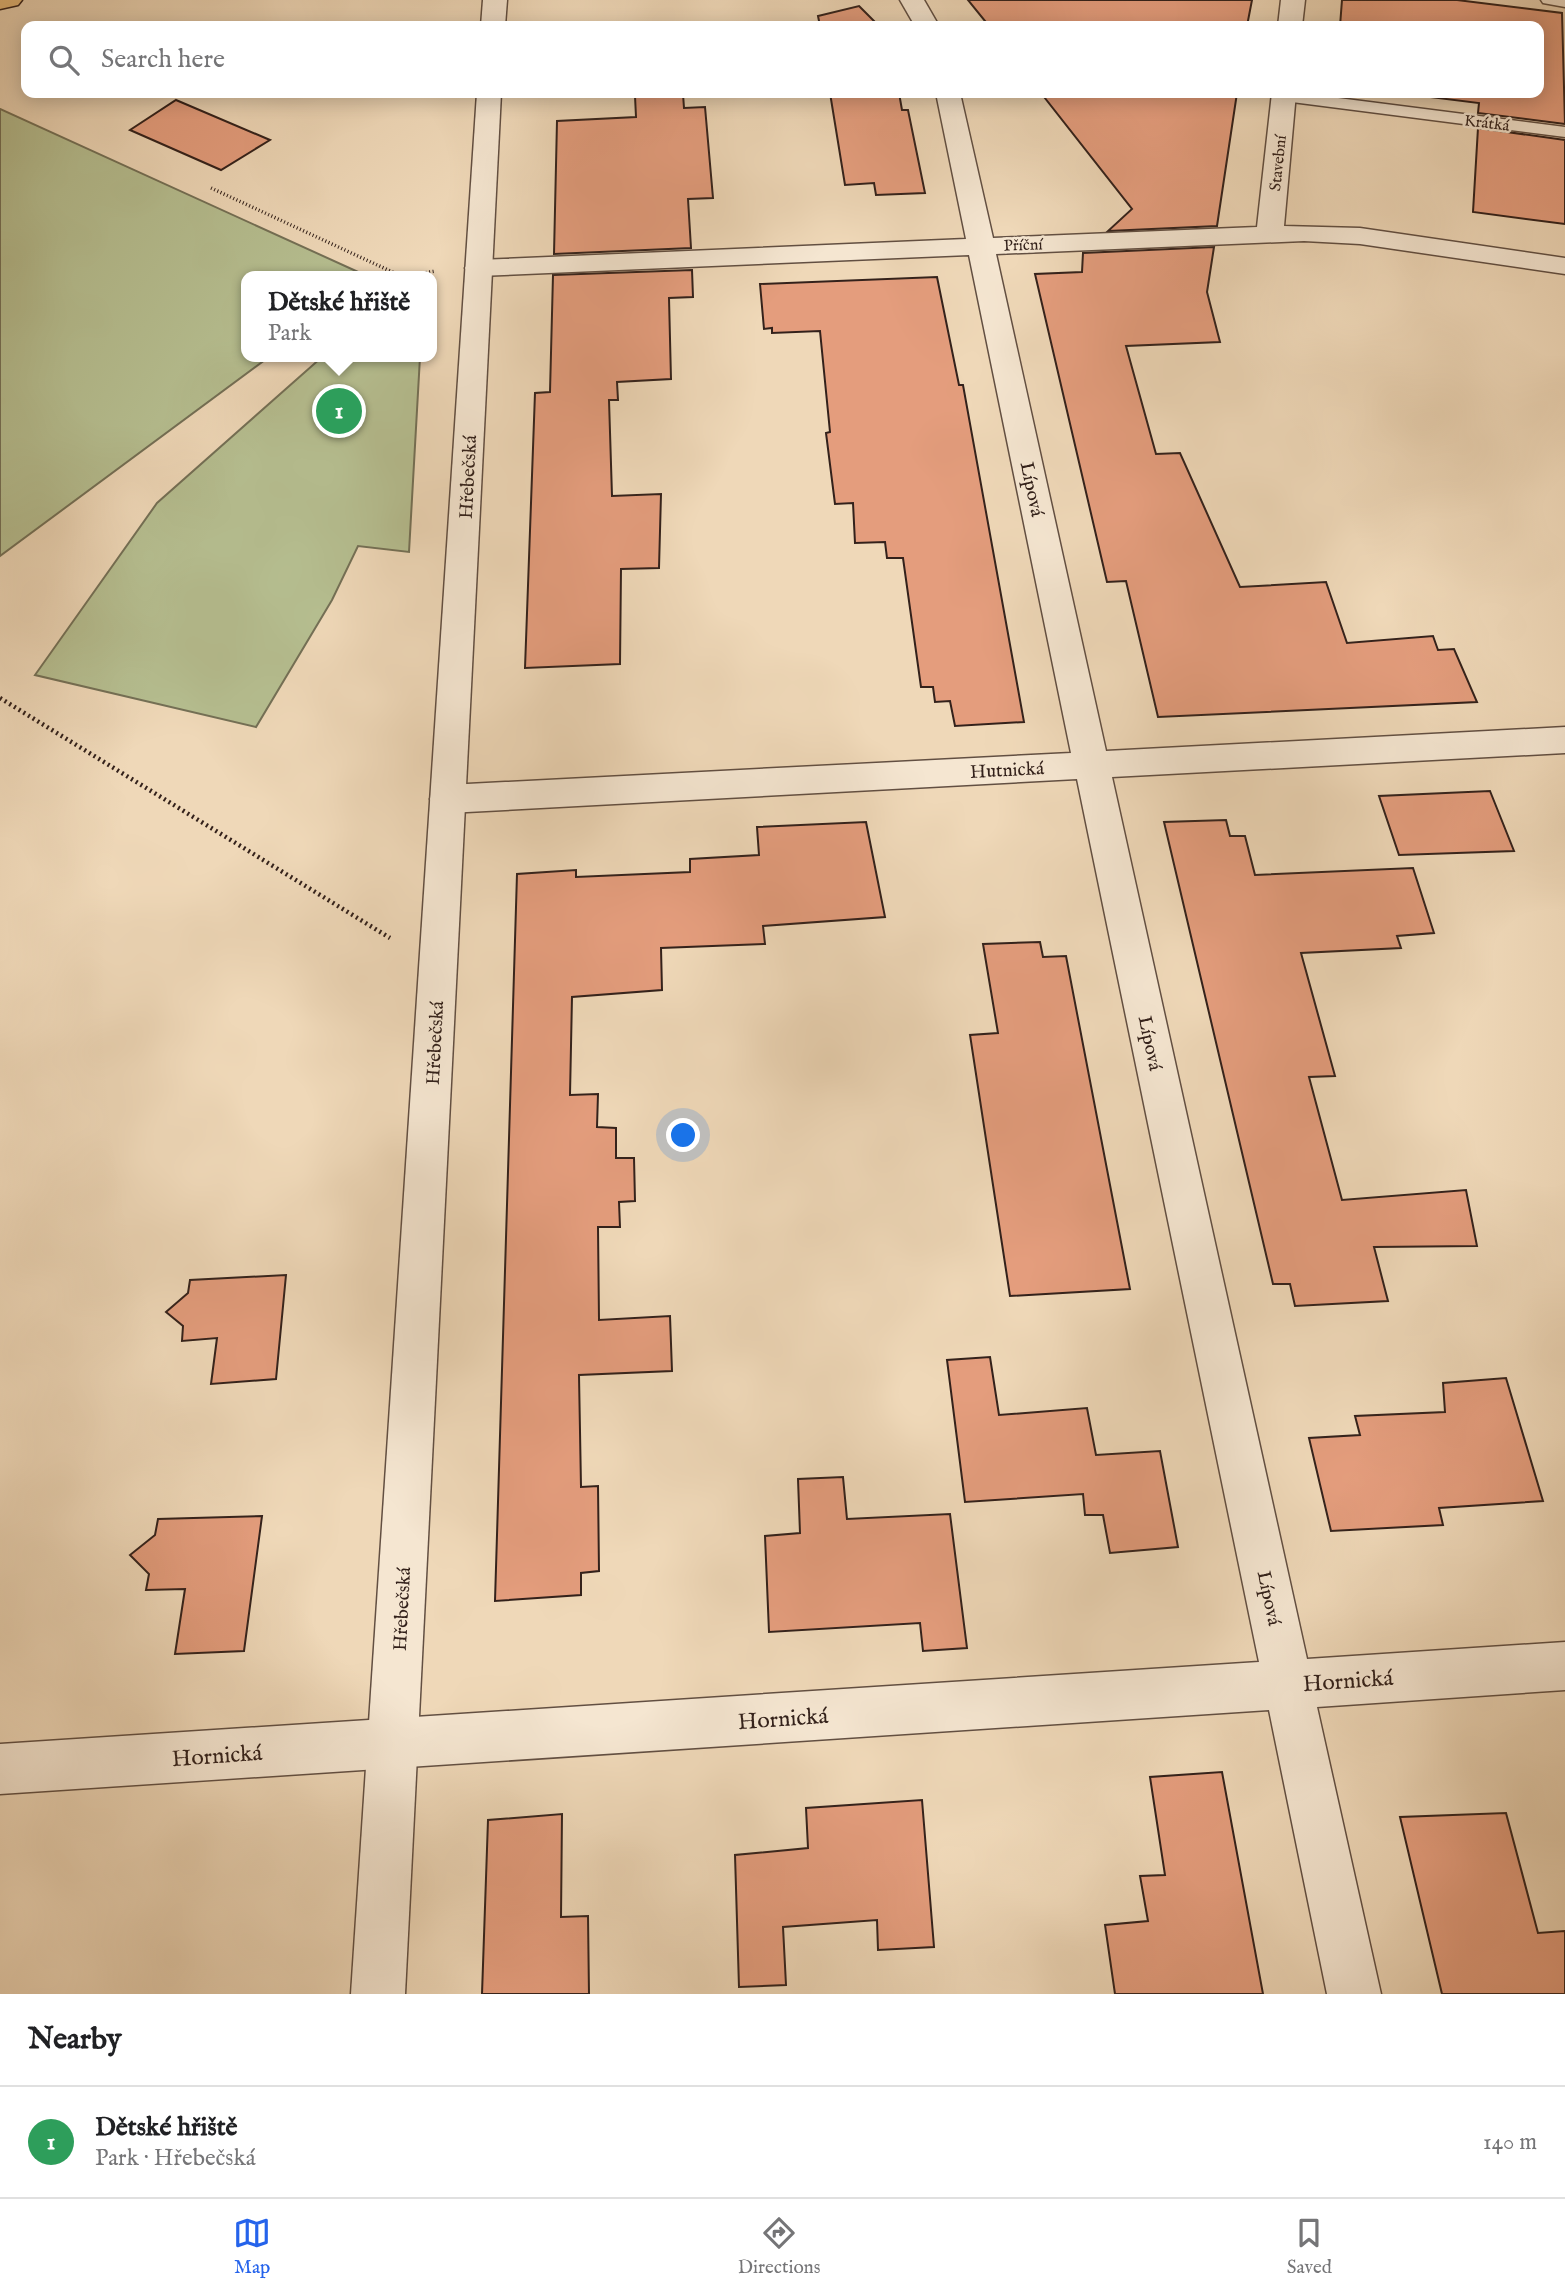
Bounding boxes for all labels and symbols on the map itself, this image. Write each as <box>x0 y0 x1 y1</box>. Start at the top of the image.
street label: Krátká <box>1463 111 1511 137</box>
street label: Stavební <box>1266 133 1292 192</box>
street label: Příční <box>1003 235 1045 257</box>
pin: 1 <box>316 385 362 437</box>
street label: Hřebečská <box>455 434 483 520</box>
street label: Lípová <box>1014 460 1049 520</box>
street label: Hutnická <box>969 757 1046 785</box>
street label: Hřebečská <box>422 1000 450 1086</box>
street label: Lípová <box>1132 1014 1167 1074</box>
your location <box>666 1118 700 1152</box>
street label: Hřebečská <box>389 1566 417 1652</box>
street label: Lípová <box>1251 1569 1286 1629</box>
street label: Hornická <box>1302 1664 1394 1699</box>
street label: Hornická <box>737 1702 829 1737</box>
street label: Hornická <box>171 1739 263 1774</box>

